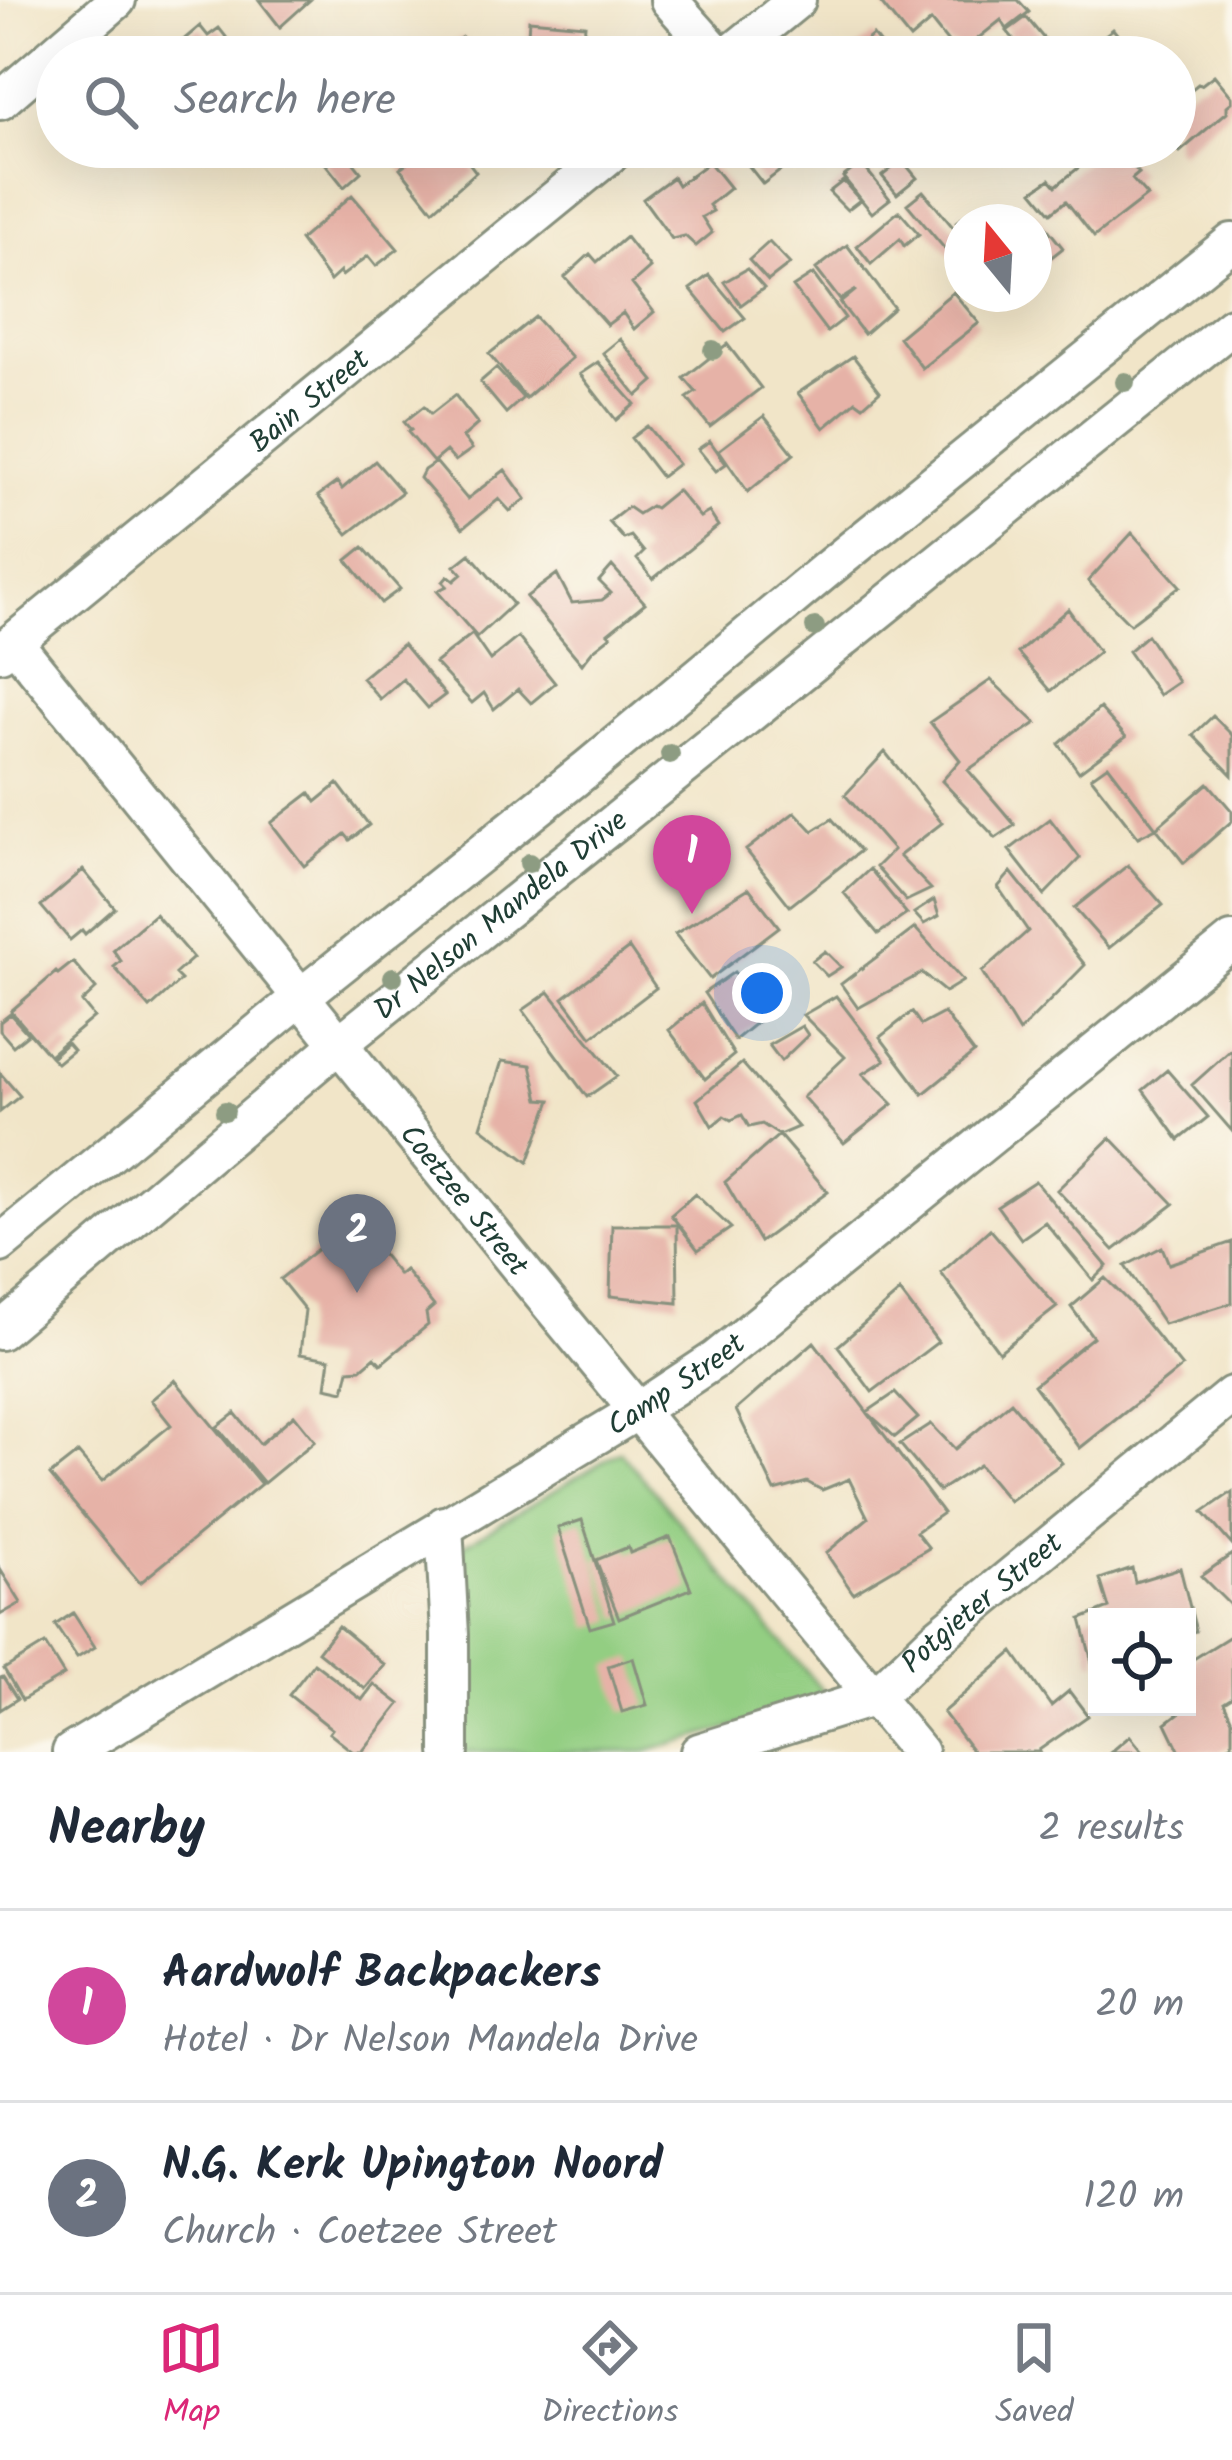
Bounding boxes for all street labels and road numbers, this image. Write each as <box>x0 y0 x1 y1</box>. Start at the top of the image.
street label: Bain Street <box>239 337 382 466</box>
street label: Dr Nelson Mandela Drive <box>364 799 639 1034</box>
street label: Coetzee Street <box>386 1114 540 1288</box>
street label: Camp Street <box>598 1322 757 1450</box>
street label: Potgieter Street <box>890 1521 1075 1686</box>

